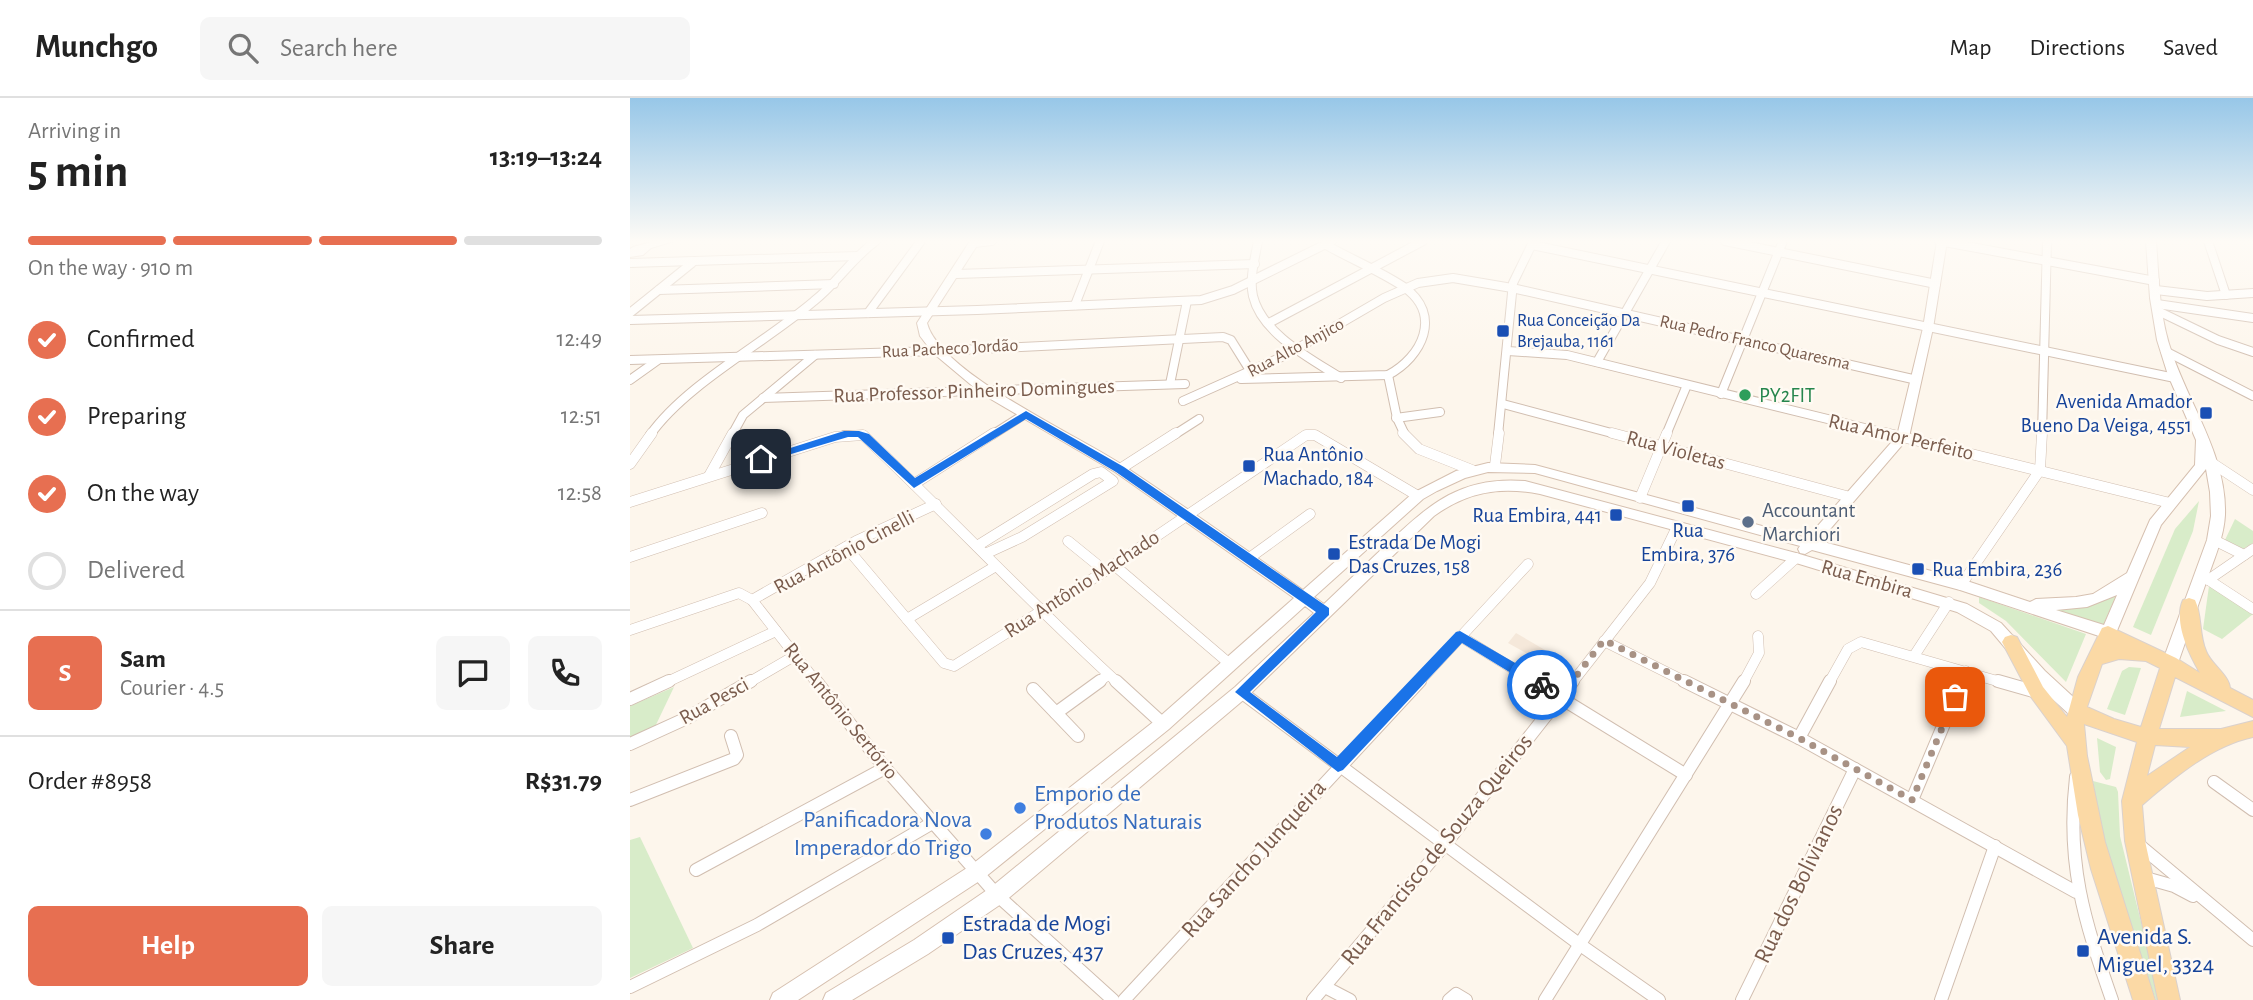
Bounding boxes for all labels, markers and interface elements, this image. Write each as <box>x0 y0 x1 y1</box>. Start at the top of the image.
search box <box>200 17 690 80</box>
icon: search <box>224 29 262 67</box>
text: Munchgo <box>35 31 158 64</box>
text: Search here <box>280 35 398 61</box>
text: Map <box>1949 36 1991 60</box>
text: Directions <box>2029 36 2125 60</box>
text: Saved <box>2163 36 2218 60</box>
text: Arriving in <box>28 120 121 143</box>
text: 13:19–13:24 <box>490 144 602 170</box>
text: 5 min <box>28 149 128 195</box>
text: On the way · 910 m <box>28 257 193 280</box>
place label: Rua Conceição Da Brejauba, 1161 <box>1517 312 1640 351</box>
street label: Rua Pedro Franco Quaresma <box>1658 312 1852 374</box>
street label: Rua Alto Anjico <box>1245 315 1347 381</box>
icon: check <box>28 321 66 359</box>
marker: Rua Conceição Da Brejauba, 1161 <box>1495 323 1511 339</box>
text: Confirmed <box>87 326 195 352</box>
text: 12:49 <box>556 328 602 351</box>
street label: Rua Pacheco Jordão <box>881 336 1019 362</box>
street label: Rua Professor Pinheiro Domingues <box>833 376 1115 406</box>
place label: PY2FIT <box>1759 385 1815 406</box>
marker: PY2FIT <box>1737 387 1753 403</box>
place label: Avenida Amador Bueno Da Veiga, 4551 <box>2021 391 2192 436</box>
icon: check <box>28 398 66 436</box>
text: Preparing <box>87 403 186 429</box>
text: 12:51 <box>561 405 602 428</box>
marker: Avenida Amador Bueno Da Veiga, 4551 <box>2198 405 2214 421</box>
street label: Rua Amor Perfeito <box>1826 410 1976 464</box>
street label: Rua Violetas <box>1624 427 1728 473</box>
pin <box>731 429 791 489</box>
icon: home <box>742 440 780 478</box>
place label: Rua Antônio Machado, 184 <box>1263 444 1373 489</box>
marker: Rua Antônio Machado, 184 <box>1241 458 1257 474</box>
icon: check <box>28 475 66 513</box>
text: On the way <box>87 480 199 506</box>
text: 12:58 <box>558 482 602 505</box>
marker: Rua Embira, 376 <box>1680 498 1696 514</box>
place label: Accountant Marchiori <box>1762 500 1856 545</box>
place label: Rua Embira, 441 <box>1472 505 1602 526</box>
street label: Rua Antônio Cinelli <box>770 506 918 598</box>
marker: Rua Embira, 441 <box>1608 507 1624 523</box>
marker: Accountant Marchiori <box>1740 514 1756 530</box>
place label: Rua Embira, 376 <box>1641 520 1735 565</box>
street label: Rua Antônio Machado <box>1001 526 1163 642</box>
place label: Estrada De Mogi Das Cruzes, 158 <box>1348 532 1481 577</box>
marker: Estrada De Mogi Das Cruzes, 158 <box>1326 546 1342 562</box>
street label: Rua Embira <box>1819 556 1915 602</box>
text: Delivered <box>87 557 185 583</box>
place label: Rua Embira, 236 <box>1932 559 2062 580</box>
marker: Rua Embira, 236 <box>1910 561 1926 577</box>
button: chat <box>436 636 510 710</box>
button: phone <box>528 636 602 710</box>
street label: Rua Antônio Sertório <box>780 639 902 783</box>
text: Sam <box>120 646 166 672</box>
courier <box>1507 650 1577 720</box>
text: S <box>59 660 71 686</box>
icon: bike <box>1523 666 1561 704</box>
pin <box>1925 667 1985 727</box>
street label: Rua Pesci <box>676 673 752 729</box>
text: Courier · 4.5 <box>120 677 224 700</box>
icon: bag <box>1936 678 1974 716</box>
street label: Rua Francisco de Souza Queiros <box>1337 730 1537 970</box>
text: Order #8958 <box>28 768 152 794</box>
text: R$31.79 <box>525 768 602 794</box>
street label: Rua Sancho Junqueira <box>1177 775 1331 943</box>
place label: Emporio de Produtos Naturais <box>1034 782 1202 834</box>
marker: Emporio de Produtos Naturais <box>1012 800 1028 816</box>
street label: Rua dos Bolivianos <box>1750 801 1848 967</box>
place label: Panificadora Nova Imperador do Trigo <box>794 808 972 860</box>
marker: Panificadora Nova Imperador do Trigo <box>978 826 994 842</box>
button: Help <box>28 906 308 986</box>
button: Share <box>322 906 602 986</box>
place label: Estrada de Mogi Das Cruzes, 437 <box>962 912 1111 964</box>
place label: Avenida S. Miguel, 3324 <box>2097 925 2214 977</box>
marker: Estrada de Mogi Das Cruzes, 437 <box>940 930 956 946</box>
marker: Avenida S. Miguel, 3324 <box>2075 943 2091 959</box>

